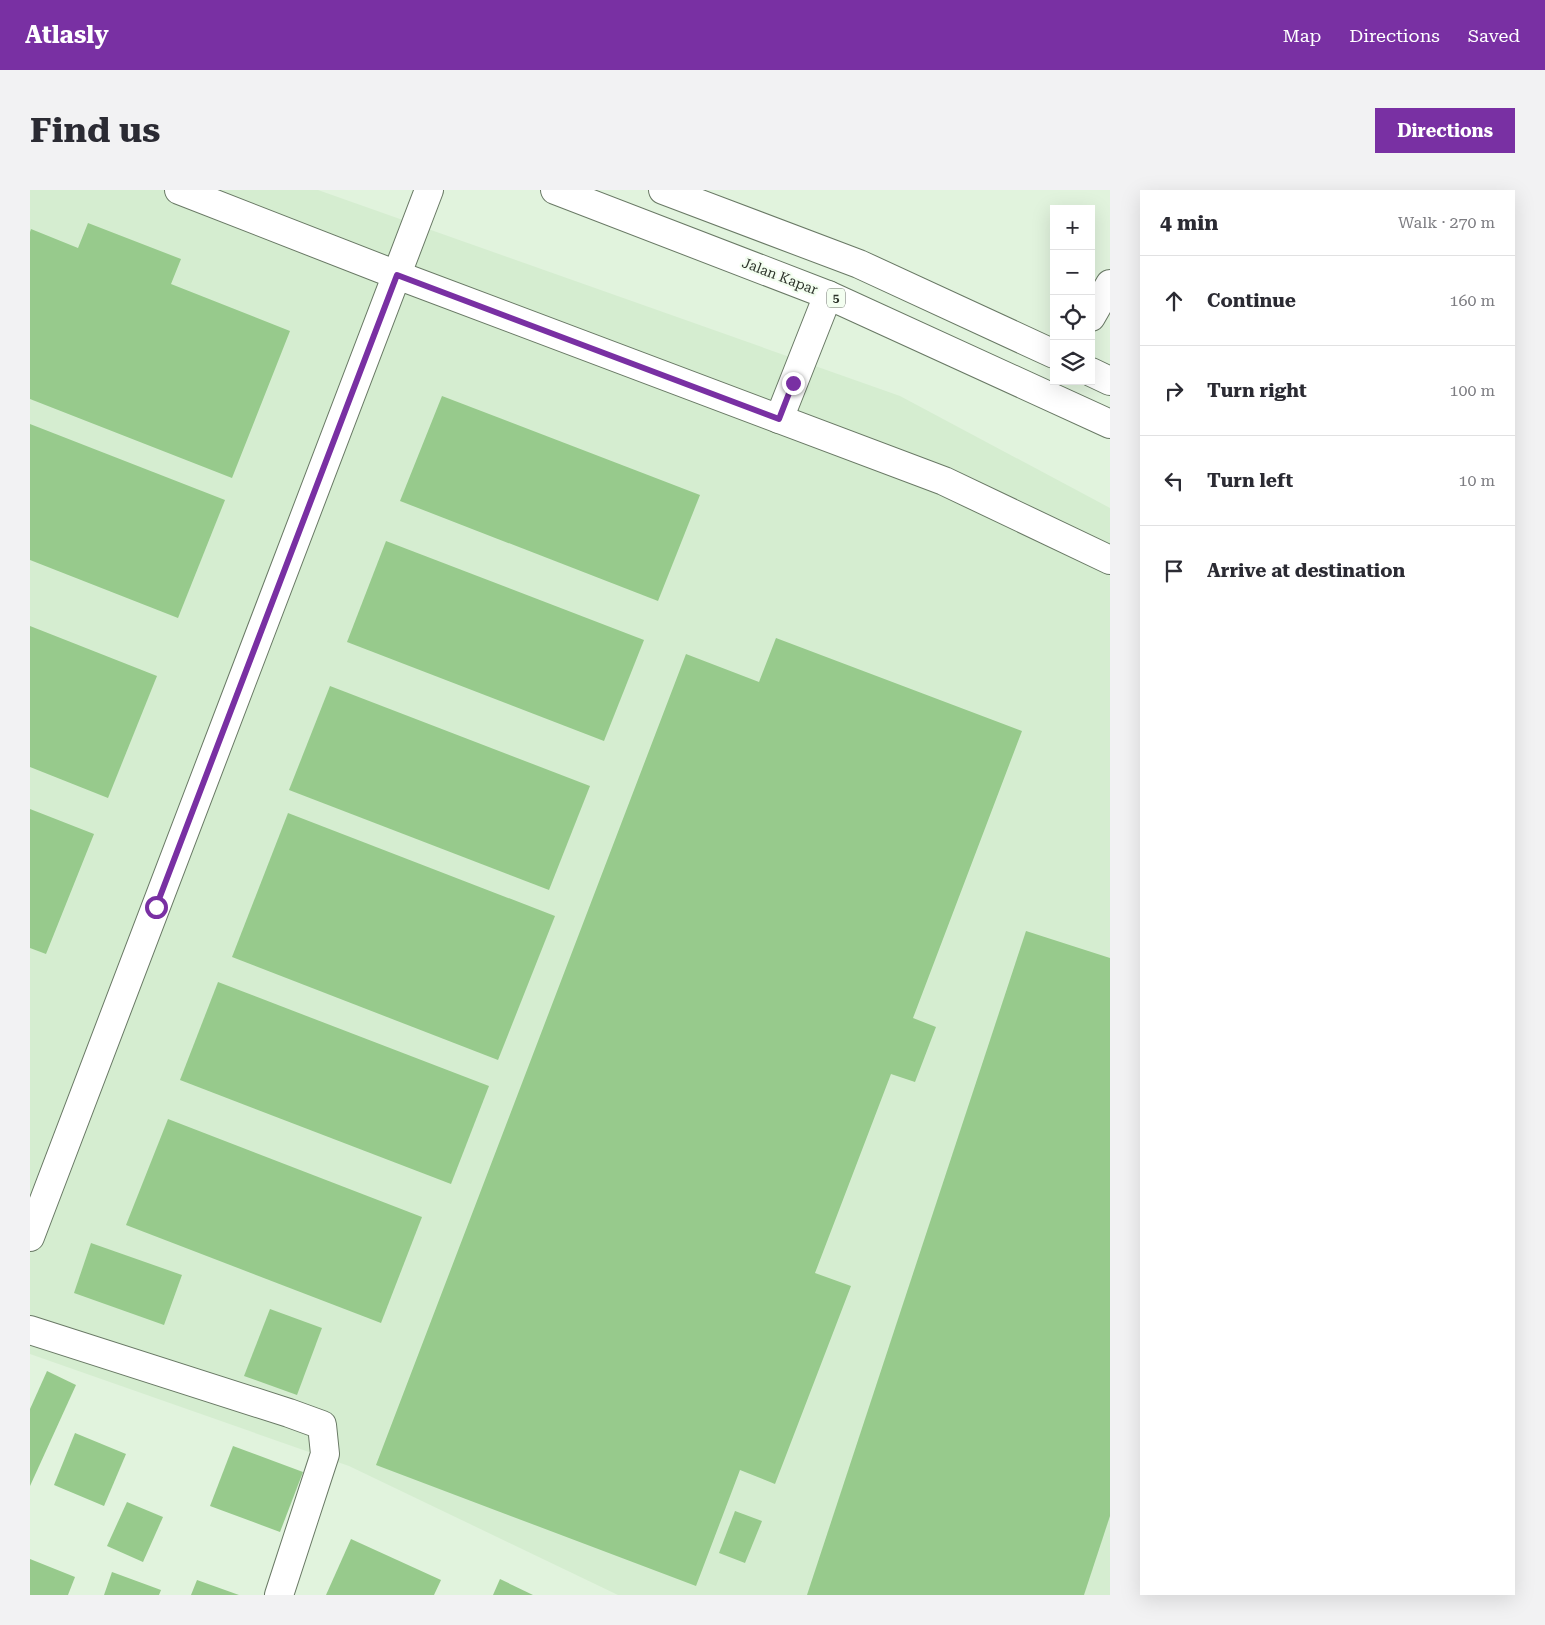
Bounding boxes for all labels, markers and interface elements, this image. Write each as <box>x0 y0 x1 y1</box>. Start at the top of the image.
text: Atlasly <box>25 21 109 49</box>
text: Map <box>1283 25 1321 46</box>
text: Directions <box>1349 25 1440 46</box>
text: Saved <box>1468 25 1520 46</box>
button: Directions <box>1375 108 1515 153</box>
text: Find us <box>30 110 160 151</box>
map controls <box>1050 205 1095 385</box>
button: + <box>1050 205 1095 250</box>
text: 4 min <box>1160 211 1218 235</box>
text: Walk · 270 m <box>1398 213 1495 232</box>
button: − <box>1050 250 1095 295</box>
street label: Jalan Kapar <box>740 254 820 298</box>
icon: ahead <box>1160 287 1188 315</box>
road number: 5 <box>827 289 845 308</box>
text: Continue <box>1207 289 1296 312</box>
text: 160 m <box>1449 291 1495 310</box>
button: locate <box>1050 295 1095 340</box>
button: layers <box>1050 340 1095 385</box>
route end <box>782 372 805 395</box>
icon: right <box>1160 377 1188 405</box>
text: Turn right <box>1207 379 1307 402</box>
text: 100 m <box>1449 381 1495 400</box>
icon: left <box>1160 467 1188 495</box>
text: Turn left <box>1207 469 1293 492</box>
text: 10 m <box>1458 471 1495 490</box>
icon: arrive <box>1160 557 1188 585</box>
text: Arrive at destination <box>1207 559 1405 582</box>
route start <box>145 896 168 919</box>

